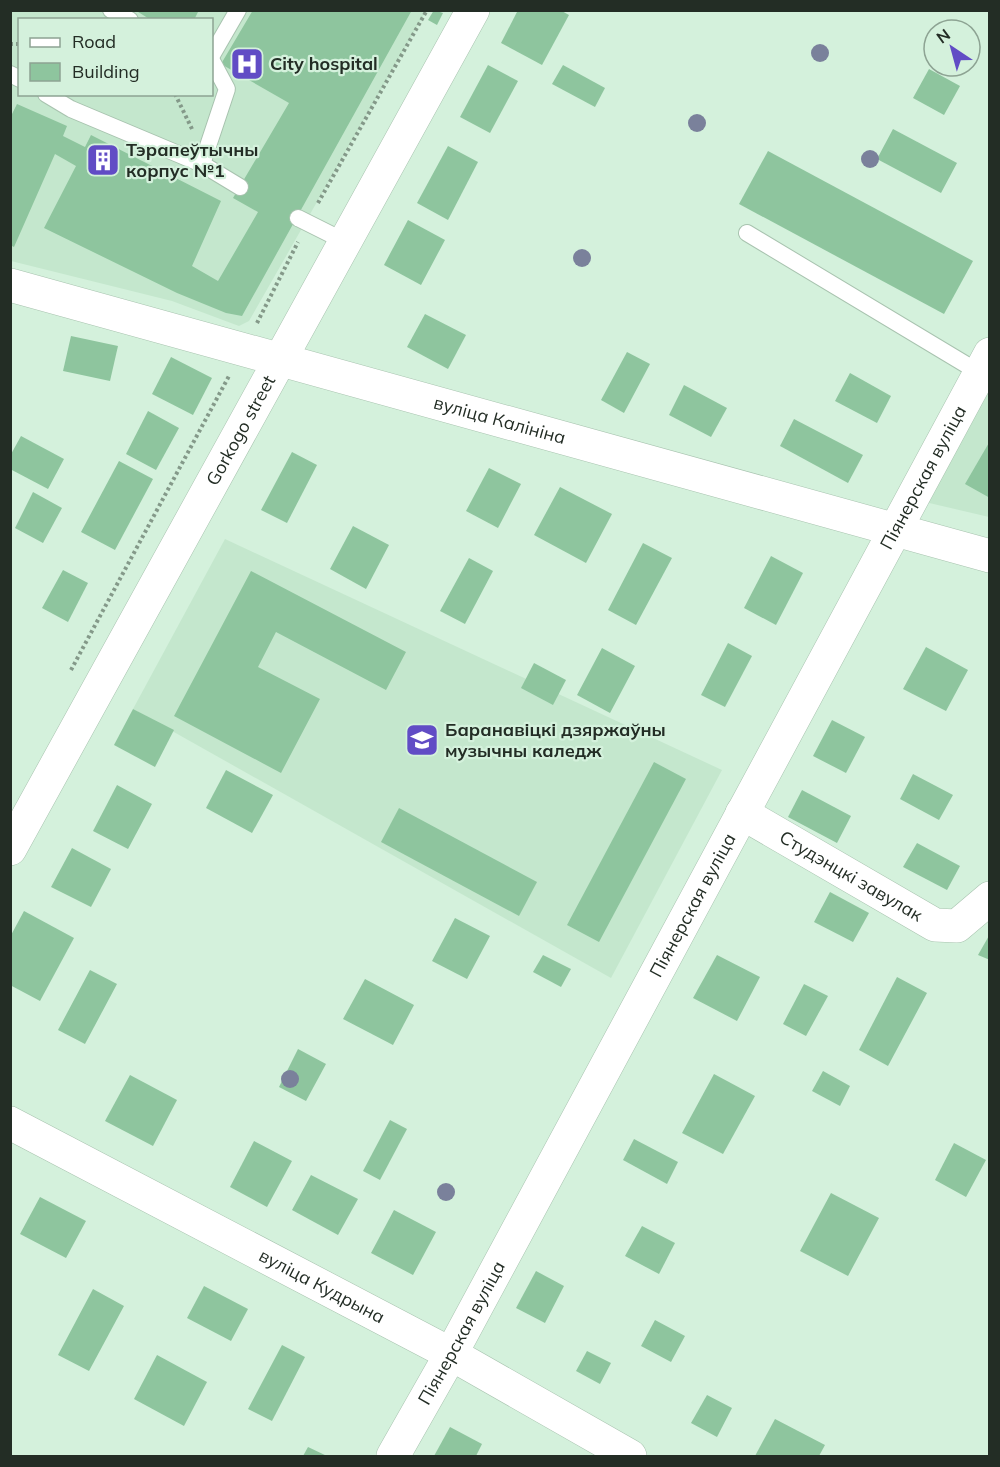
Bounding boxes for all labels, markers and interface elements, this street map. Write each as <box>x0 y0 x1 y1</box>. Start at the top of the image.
legend <box>18 18 213 96</box>
north arrow <box>922 18 982 78</box>
text: N <box>932 24 954 48</box>
text: Road <box>72 30 116 53</box>
hospital icon: City hospital <box>229 46 265 82</box>
place label: City hospital <box>270 52 378 75</box>
text: Building <box>72 60 140 83</box>
place label: Тэрапеўтычны корпус №1 <box>126 138 259 182</box>
building icon: Тэрапеўтычны корпус №1 <box>85 142 121 178</box>
street label: Gorkogo street <box>201 371 280 490</box>
street label: вуліца Калініна <box>431 391 568 449</box>
street label: Піянерская вуліца <box>875 401 971 553</box>
place label: Баранавіцкі дзяржаўны музычны каледж <box>445 718 666 762</box>
school or university icon: Баранавіцкі дзяржаўны музычны каледж <box>404 722 440 758</box>
street label: Студэнцкі завулак <box>776 825 927 926</box>
street label: Піянерская вуліца <box>644 829 741 981</box>
street label: вуліца Кудрына <box>255 1243 389 1328</box>
street label: Піянерская вуліца <box>413 1257 510 1409</box>

